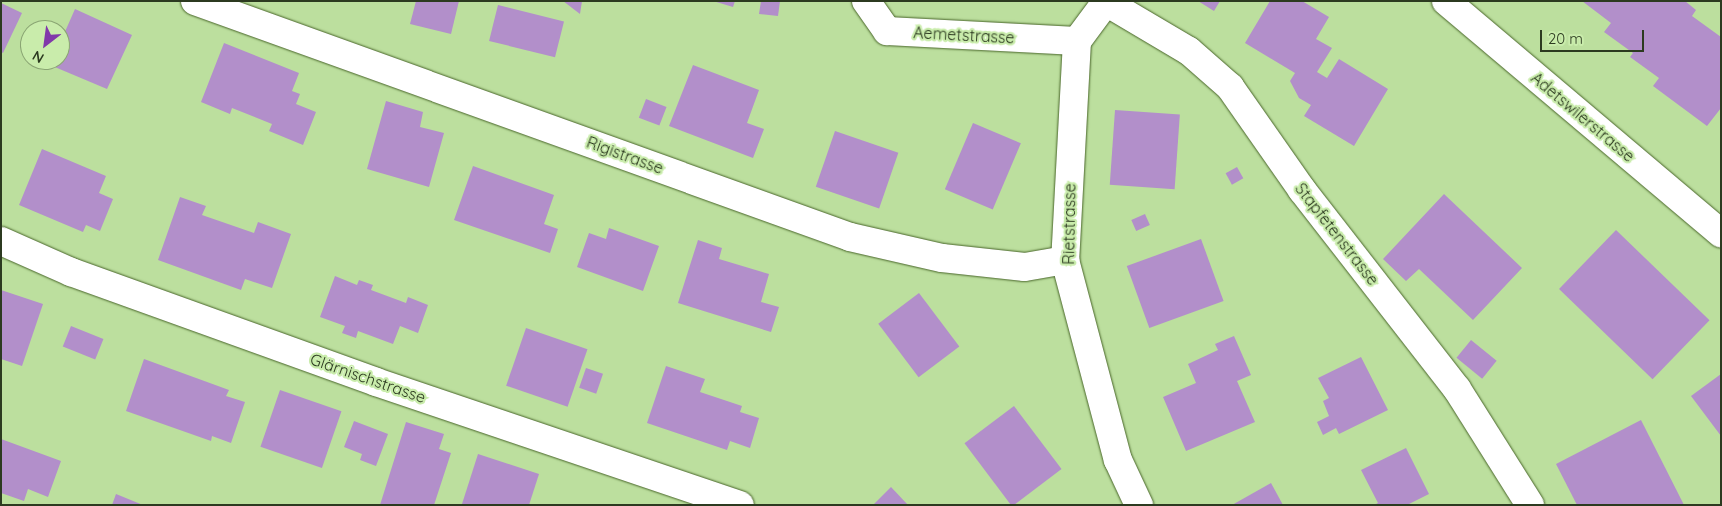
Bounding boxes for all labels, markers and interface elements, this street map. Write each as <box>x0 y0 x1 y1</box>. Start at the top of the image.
north arrow <box>20 20 70 70</box>
scale bar <box>1542 20 1646 52</box>
street label: Aemetstrasse <box>913 23 1015 47</box>
text: 20 m <box>1548 29 1583 48</box>
text: N <box>29 47 47 67</box>
street label: Adetswilerstrasse <box>1527 68 1639 166</box>
street label: Rigistrasse <box>584 132 666 178</box>
street label: Stapfetenstrasse <box>1291 179 1383 289</box>
street label: Rietstrasse <box>1059 183 1079 265</box>
street label: Glärnischstrasse <box>308 349 428 407</box>

